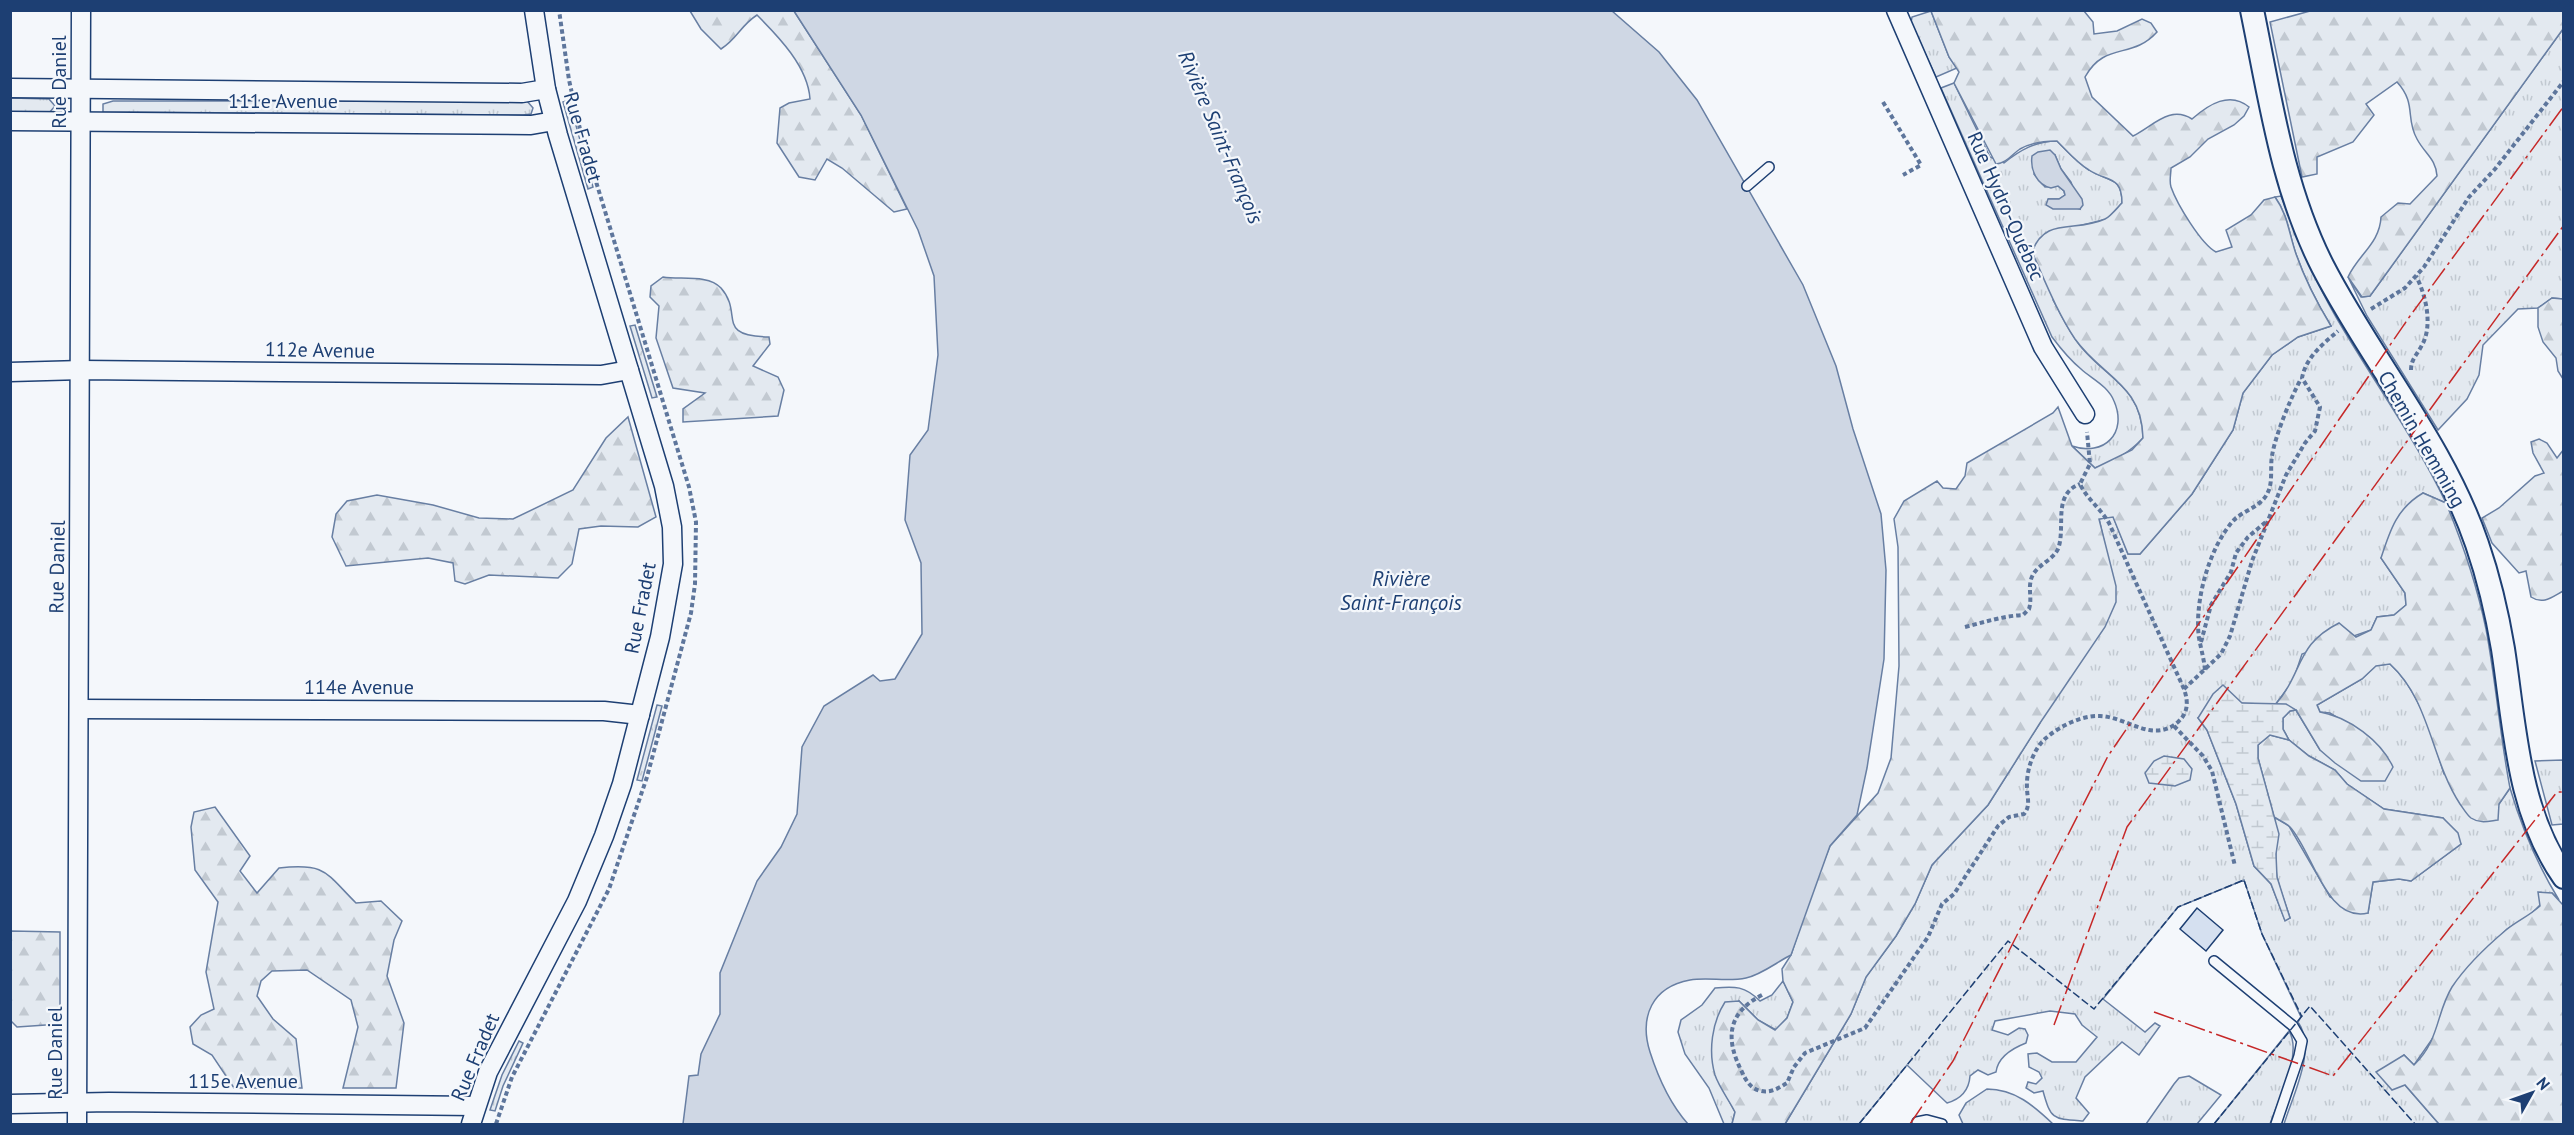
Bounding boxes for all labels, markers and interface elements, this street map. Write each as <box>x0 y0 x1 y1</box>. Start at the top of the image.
street label: Rue Daniel <box>46 35 72 129</box>
water label: Rivière Saint-François <box>1172 46 1270 228</box>
street label: 111e Avenue <box>228 88 338 114</box>
street label: Rue Fradet <box>558 89 608 185</box>
street label: Rue Hydro-Québec <box>1961 127 2051 285</box>
street label: 112e Avenue <box>265 336 375 364</box>
street label: Chemin Hemming <box>2372 366 2472 512</box>
street label: Rue Daniel <box>43 520 71 614</box>
street label: Rue Fradet <box>618 560 662 656</box>
water label: Rivière Saint-François <box>1340 565 1463 616</box>
street label: 114e Avenue <box>304 674 414 700</box>
street label: Rue Daniel <box>42 1006 68 1100</box>
street label: Rue Fradet <box>445 1009 505 1105</box>
north arrow <box>2502 1063 2562 1123</box>
street label: 115e Avenue <box>188 1068 298 1094</box>
text: N <box>2532 1073 2555 1094</box>

